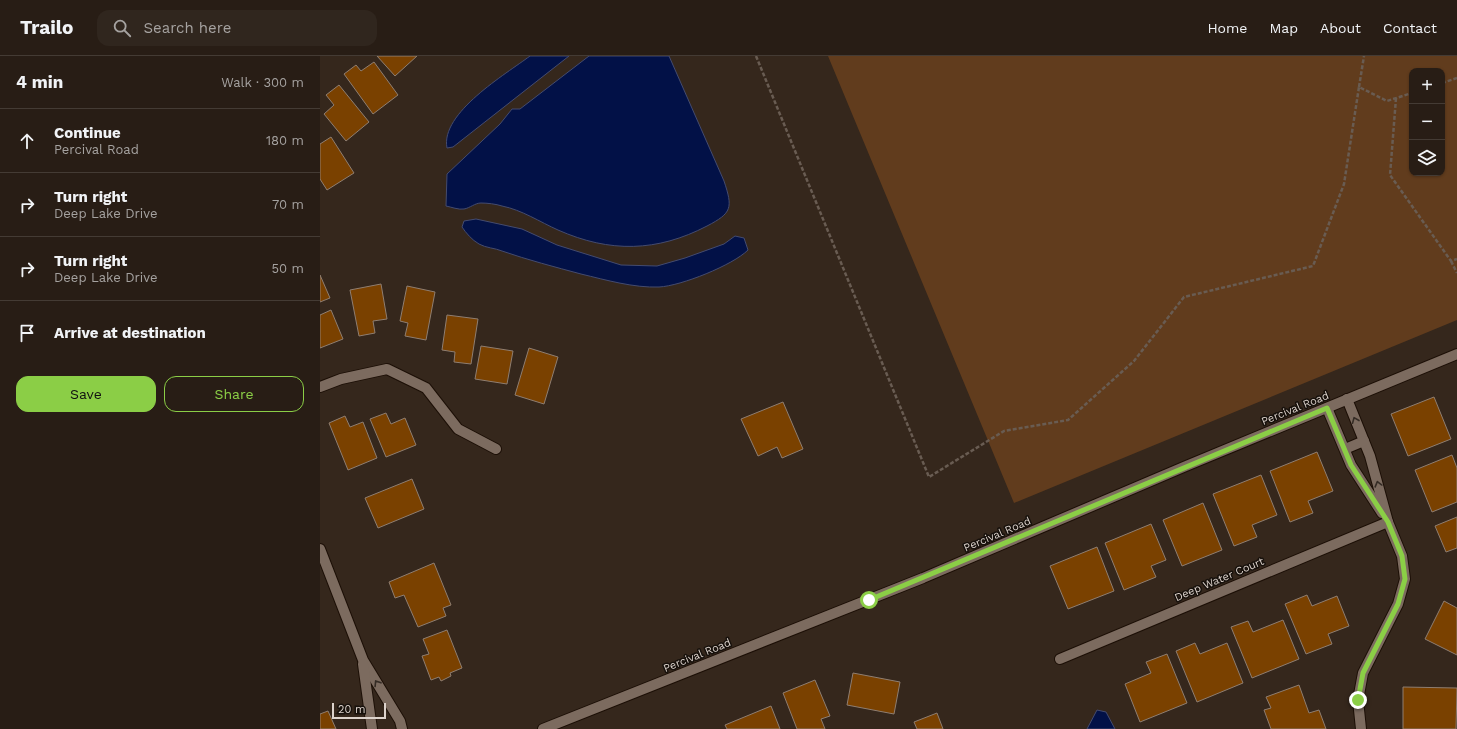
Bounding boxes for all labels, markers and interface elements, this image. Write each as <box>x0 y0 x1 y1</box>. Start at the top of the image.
search box <box>97 10 377 46</box>
text: Trailo <box>20 16 73 39</box>
icon: search <box>111 17 133 39</box>
text: Search here <box>143 19 231 37</box>
text: Home <box>1207 20 1247 36</box>
text: Map <box>1269 20 1298 36</box>
text: About <box>1320 20 1361 36</box>
text: Contact <box>1383 20 1437 36</box>
map controls <box>1409 68 1445 176</box>
button: + <box>1409 68 1445 104</box>
text: 4 min <box>16 72 63 92</box>
text: Walk · 300 m <box>221 75 304 90</box>
button: − <box>1409 104 1445 140</box>
text: Continue <box>54 124 121 142</box>
icon: ahead <box>16 130 38 152</box>
text: 180 m <box>266 133 304 148</box>
button: layers <box>1409 140 1445 176</box>
text: Percival Road <box>54 142 139 157</box>
text: Turn right <box>54 188 127 206</box>
icon: right <box>16 194 38 216</box>
text: 70 m <box>272 197 304 212</box>
text: Deep Lake Drive <box>54 206 158 221</box>
text: Turn right <box>54 252 127 270</box>
icon: right <box>16 258 38 280</box>
text: 50 m <box>272 261 304 276</box>
text: Deep Lake Drive <box>54 270 158 285</box>
icon: arrive <box>16 322 38 344</box>
text: Arrive at destination <box>54 324 206 342</box>
button: Save <box>16 376 156 412</box>
button: Share <box>164 376 304 412</box>
street label: Percival Road <box>1259 389 1331 428</box>
one-way arrow <box>1352 417 1360 424</box>
one-way arrow <box>1374 481 1382 487</box>
street label: Percival Road <box>962 514 1033 554</box>
street label: Deep Water Court <box>1173 555 1266 604</box>
route start <box>860 591 878 609</box>
street label: Percival Road <box>661 636 733 675</box>
one-way arrow <box>374 680 382 687</box>
route end <box>1349 691 1367 709</box>
scale bar <box>332 701 386 720</box>
text: 20 m <box>338 703 366 716</box>

